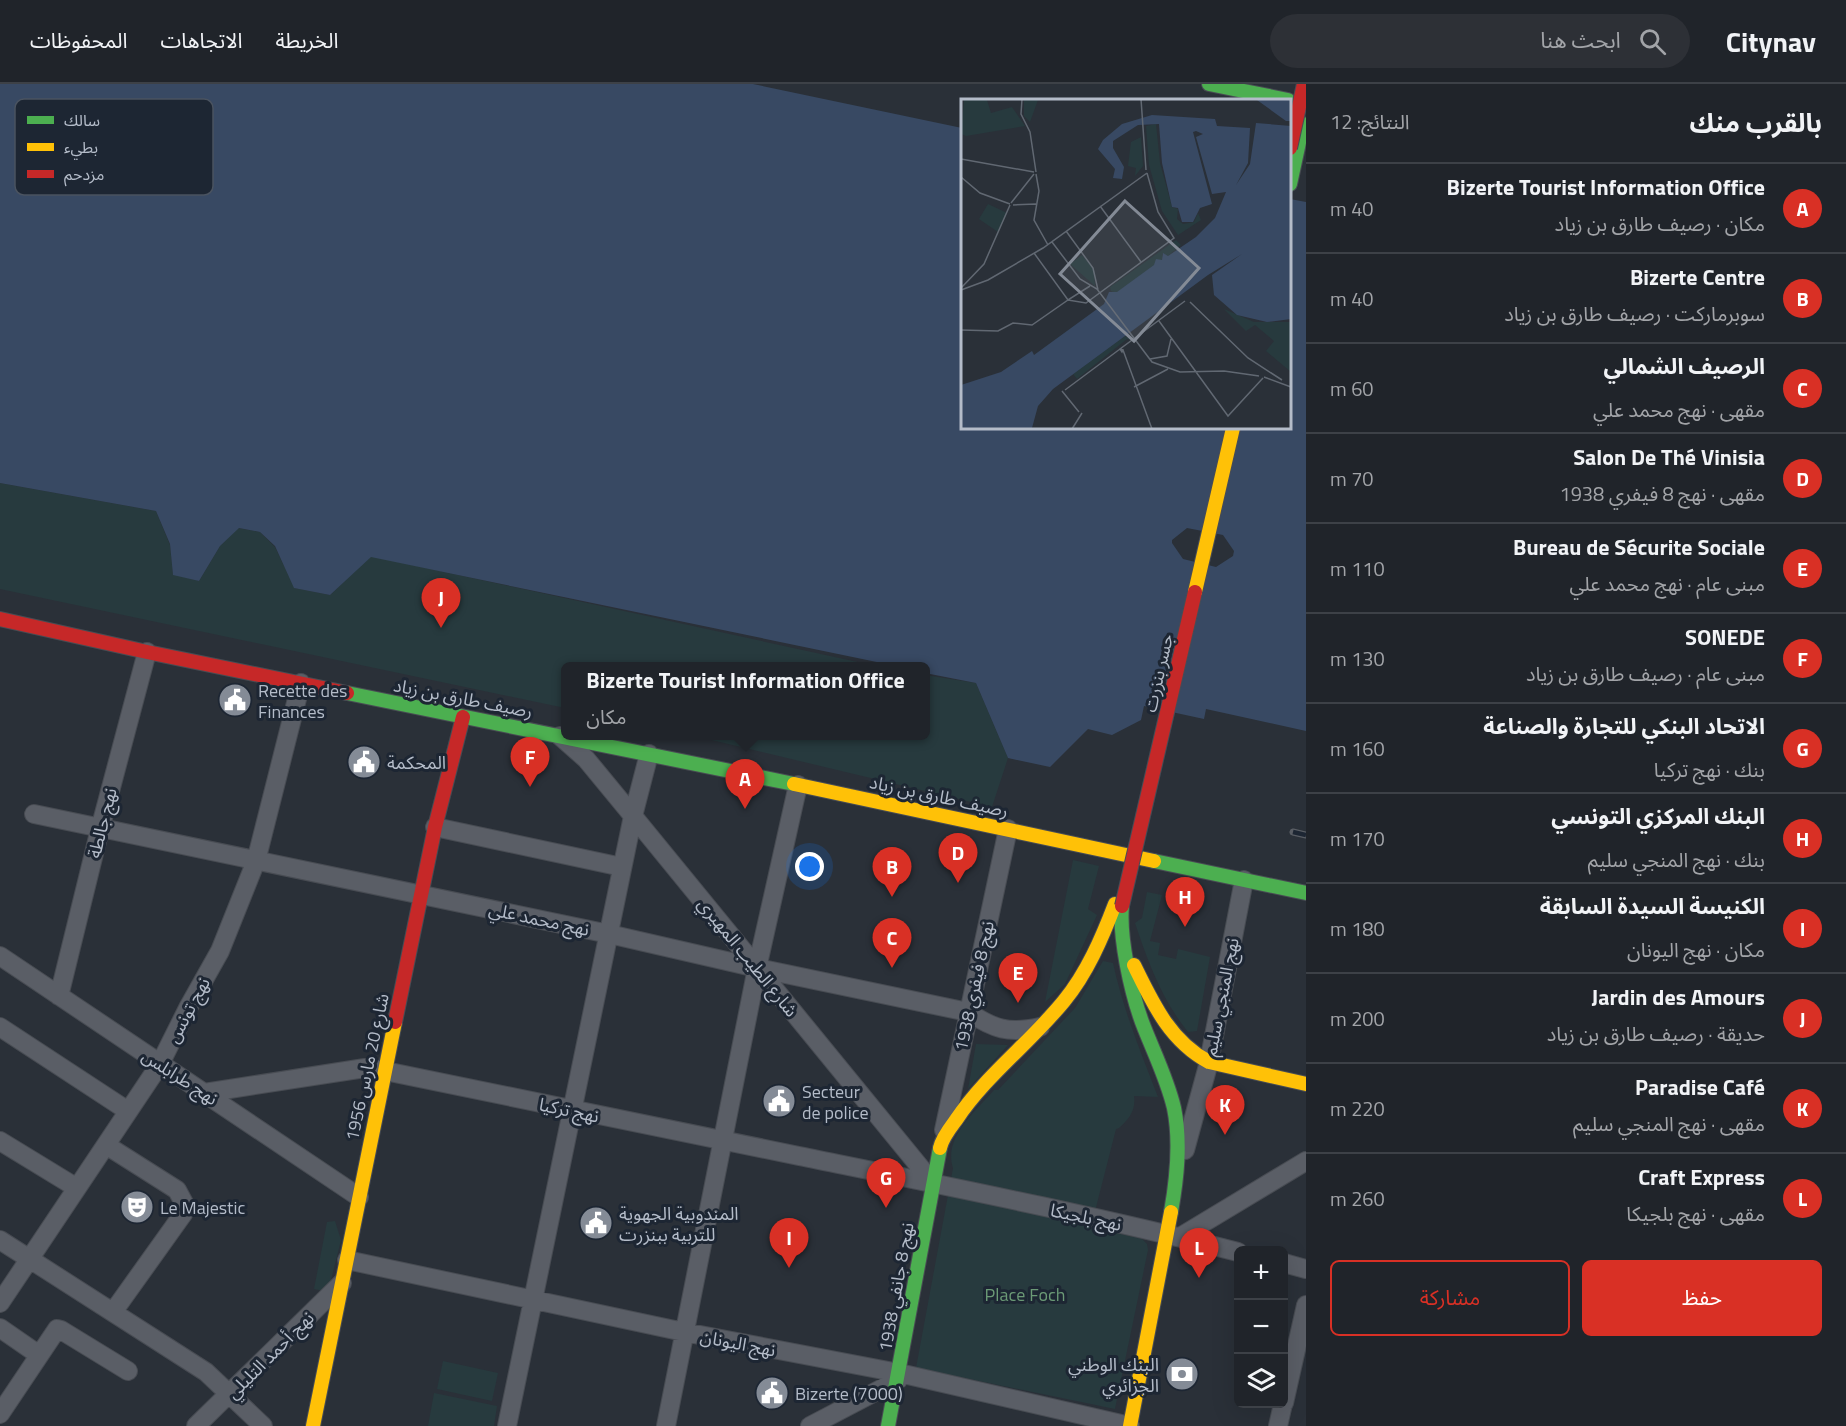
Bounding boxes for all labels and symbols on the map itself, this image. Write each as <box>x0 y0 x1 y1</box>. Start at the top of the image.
legend <box>15 99 213 195</box>
inset map <box>961 99 1291 429</box>
text: سالك <box>64 108 100 132</box>
text: بطيء <box>64 135 98 160</box>
text: مزدحم <box>64 162 104 187</box>
pin: J <box>422 578 460 628</box>
street label: جسر بنزرت <box>1136 631 1180 715</box>
street label: رصيف طارق بن زياد <box>391 671 535 725</box>
place label: Recette des Finances <box>258 677 347 725</box>
public building icon: Recette des Finances <box>217 682 253 718</box>
pin: F <box>510 738 550 787</box>
public building icon: المحكمة <box>346 744 382 780</box>
place label: المحكمة <box>387 749 446 776</box>
pin: A <box>726 760 764 809</box>
street label: رصيف طارق بن زياد <box>867 768 1011 824</box>
street label: نهج جالطة <box>80 785 124 861</box>
pin: D <box>938 834 978 883</box>
pin: B <box>872 848 912 897</box>
your location <box>795 852 824 881</box>
pin: H <box>1166 878 1204 927</box>
street label: شارع الطيب المهيري <box>690 891 805 1023</box>
street label: نهج محمد علي <box>486 895 592 943</box>
pin: C <box>872 918 912 968</box>
street label: نهج 8 فيفري 1938 <box>947 918 1001 1054</box>
street label: نهج المنجي سليم <box>1196 935 1246 1059</box>
pin: E <box>998 954 1038 1003</box>
street label: نهج تونس <box>159 972 217 1048</box>
street label: شارع 20 مارس 1956 <box>338 991 397 1143</box>
street label: نهج طرابلس <box>137 1042 223 1112</box>
place label: Secteur de police <box>802 1078 869 1126</box>
public building icon: Secteur de police <box>761 1083 797 1119</box>
pin: K <box>1206 1086 1244 1135</box>
street label: نهج تركيا <box>536 1090 602 1130</box>
pin: G <box>866 1158 906 1208</box>
theatre icon: Le Majestic <box>119 1189 155 1225</box>
place label: Le Majestic <box>160 1194 245 1221</box>
street label: نهج بلجيكا <box>1048 1196 1124 1238</box>
place label: المندوبية الجهوية للتربية ببنزرت <box>619 1200 739 1248</box>
public building icon: المندوبية الجهوية للتربية ببنزرت <box>578 1205 614 1241</box>
pin: I <box>770 1218 808 1268</box>
street label: نهج 8 جانفي 1938 <box>871 1220 921 1354</box>
pin: L <box>1180 1228 1218 1278</box>
park label: Place Foch <box>985 1281 1065 1308</box>
street label: نهج أحمد التليلي <box>220 1305 320 1405</box>
street label: نهج اليونان <box>698 1322 778 1364</box>
place label: البنك الوطني الجزائري <box>1068 1351 1159 1399</box>
bank icon: البنك الوطني الجزائري <box>1164 1356 1200 1392</box>
public building icon: Bizerte (7000) <box>754 1375 790 1411</box>
place label: Bizerte (7000) <box>795 1380 903 1407</box>

